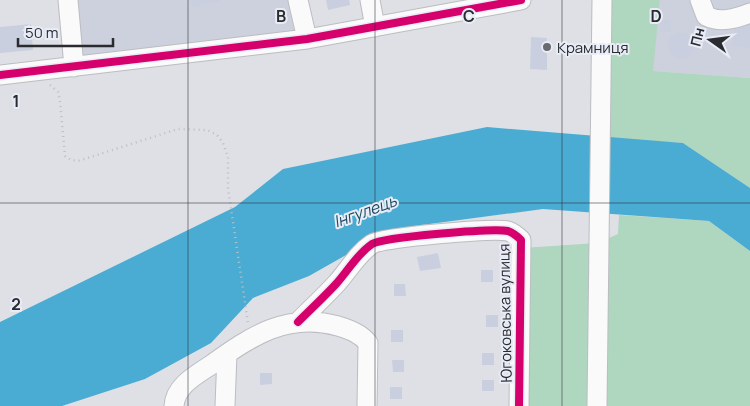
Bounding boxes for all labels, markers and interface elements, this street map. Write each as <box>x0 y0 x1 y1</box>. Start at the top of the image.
text: B <box>276 5 286 27</box>
text: C <box>463 5 475 27</box>
text: D <box>650 5 662 27</box>
scale bar <box>18 15 112 47</box>
north arrow <box>685 15 735 65</box>
text: 50 m <box>25 22 59 43</box>
text: Пн <box>685 25 708 48</box>
place label: Крамниця <box>557 37 628 58</box>
marker: Крамниця <box>541 41 553 53</box>
text: 1 <box>12 90 20 112</box>
water label: Інгулець <box>330 189 400 233</box>
street label: Югоковська вулиця <box>493 243 517 383</box>
text: 2 <box>11 293 21 315</box>

